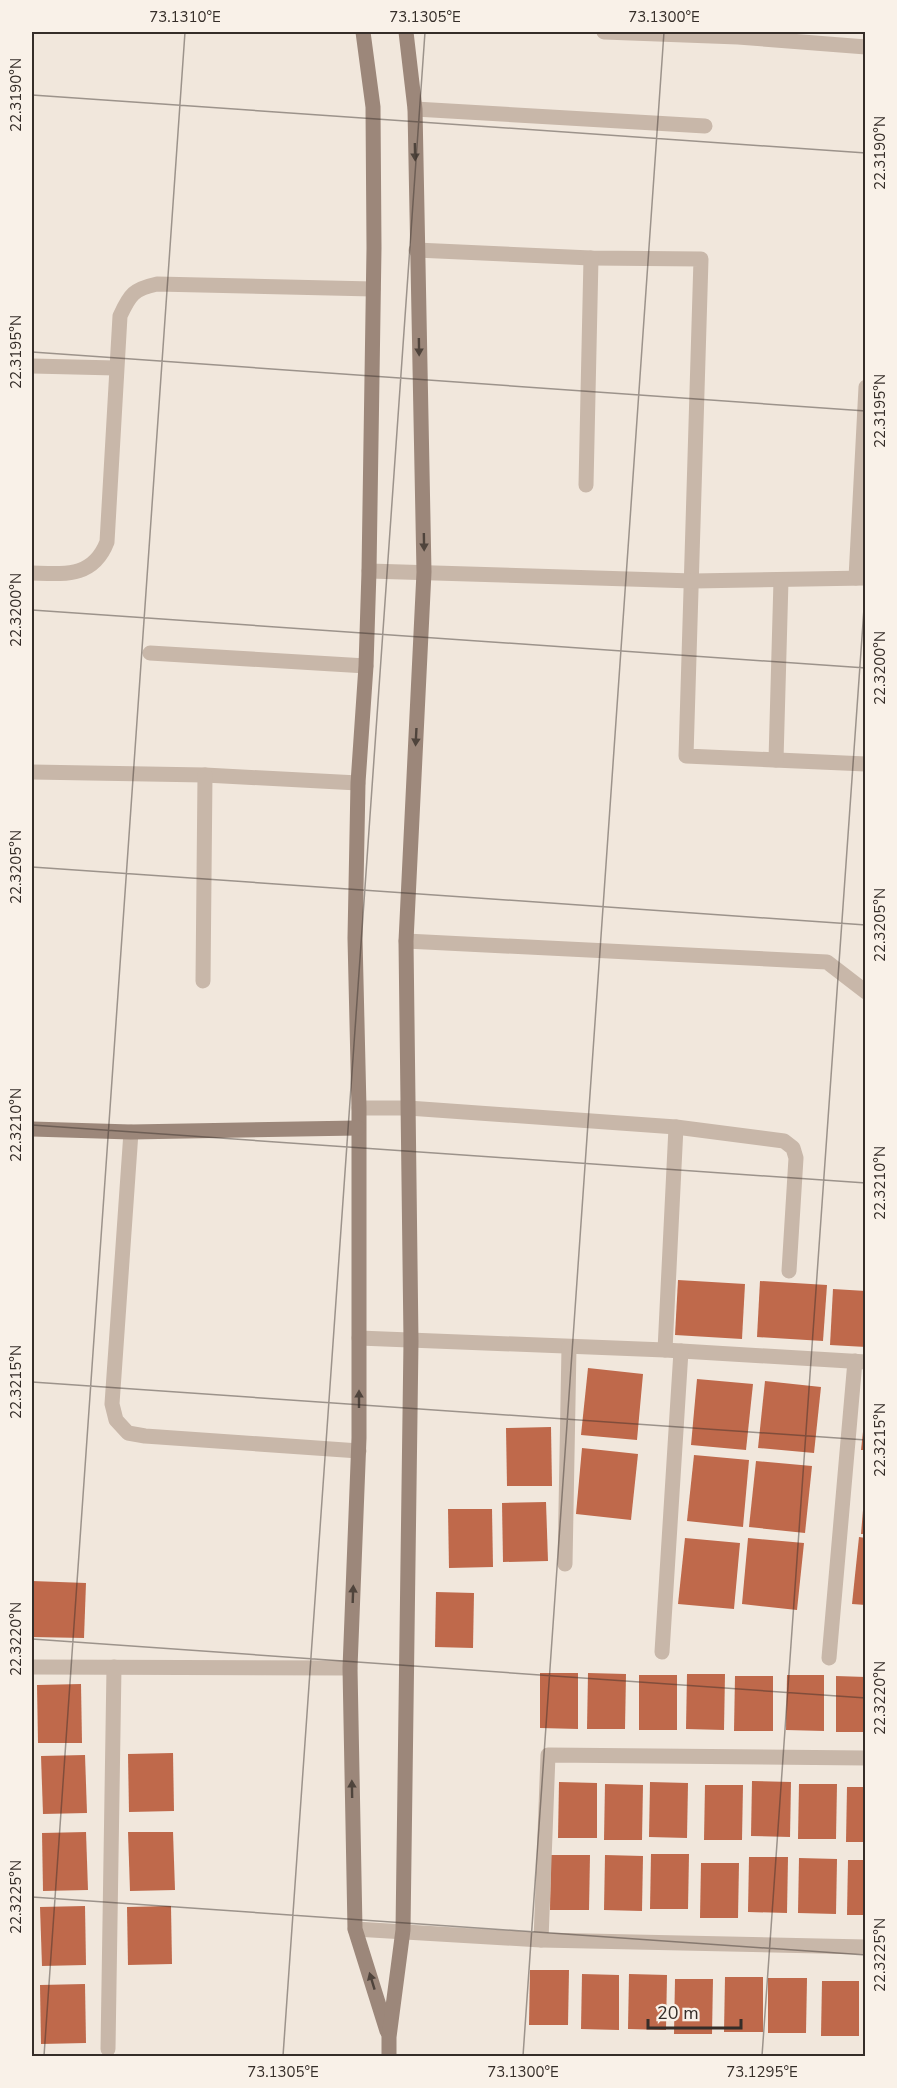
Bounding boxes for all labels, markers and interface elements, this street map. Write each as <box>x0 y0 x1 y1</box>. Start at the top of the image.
text: 73.1310°E <box>149 7 221 27</box>
text: 73.1305°E <box>389 7 461 27</box>
text: 73.1300°E <box>628 7 700 27</box>
text: 22.3190°N <box>6 58 26 132</box>
text: 22.3190°N <box>870 116 890 190</box>
one-way arrow <box>410 143 420 162</box>
text: 22.3195°N <box>6 315 26 389</box>
one-way arrow <box>414 338 424 357</box>
text: 22.3195°N <box>870 374 890 448</box>
one-way arrow <box>419 533 428 552</box>
text: 22.3200°N <box>6 573 26 647</box>
text: 22.3200°N <box>870 631 890 705</box>
one-way arrow <box>412 728 421 747</box>
text: 22.3205°N <box>6 830 26 904</box>
text: 22.3205°N <box>870 888 890 962</box>
text: 22.3210°N <box>6 1088 26 1162</box>
text: 22.3210°N <box>870 1146 890 1220</box>
text: 22.3215°N <box>6 1345 26 1419</box>
one-way arrow <box>354 1390 364 1409</box>
text: 22.3215°N <box>870 1403 890 1477</box>
one-way arrow <box>348 1584 357 1603</box>
text: 22.3220°N <box>6 1602 26 1676</box>
text: 22.3220°N <box>870 1661 890 1735</box>
one-way arrow <box>347 1779 357 1798</box>
text: 22.3225°N <box>6 1860 26 1934</box>
text: 22.3225°N <box>870 1918 890 1992</box>
one-way arrow <box>366 1972 376 1990</box>
scale bar <box>648 1992 741 2030</box>
text: 20 m <box>657 2001 699 2025</box>
text: 73.1305°E <box>247 2062 319 2082</box>
text: 73.1300°E <box>487 2062 559 2082</box>
text: 73.1295°E <box>726 2062 798 2082</box>

